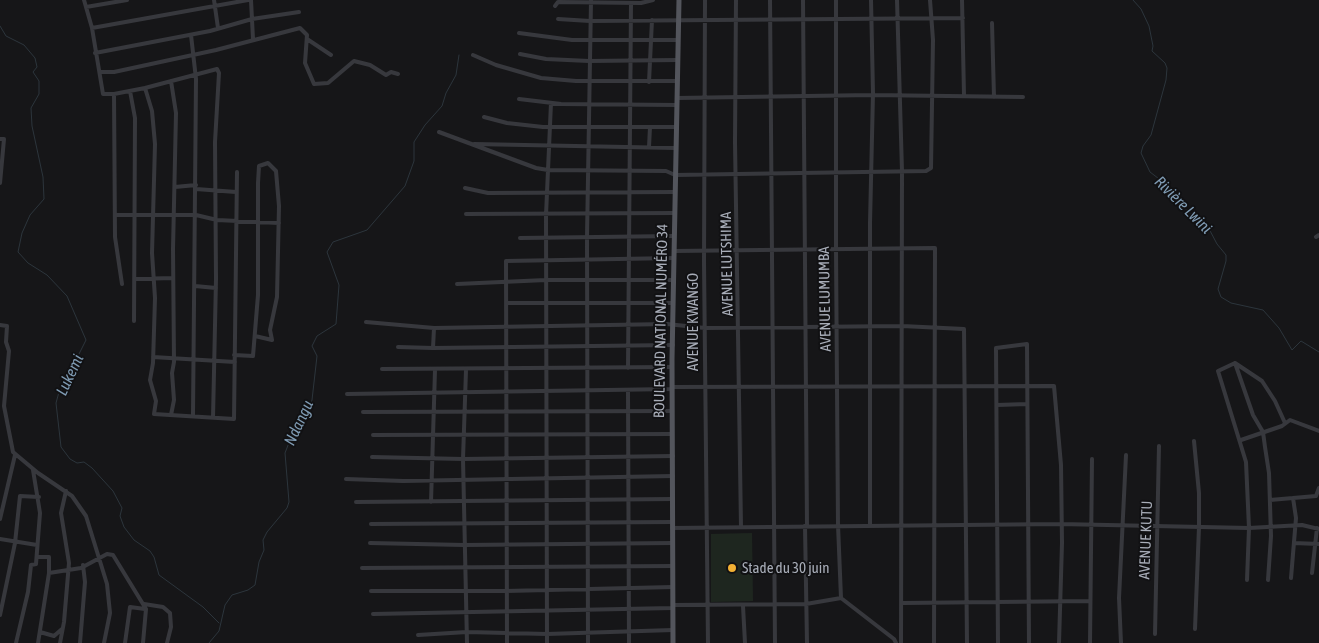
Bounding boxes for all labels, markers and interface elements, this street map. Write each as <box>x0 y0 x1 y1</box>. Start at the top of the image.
water label: Rivière Lwini <box>1150 172 1216 238</box>
street label: AVENUE LUTSHIMA <box>717 212 737 316</box>
street label: BOULEVARD NATIONAL NUMÉRO 34 <box>650 224 672 418</box>
street label: AVENUE LUMUMBA <box>815 246 835 352</box>
street label: AVENUE KWANGO <box>684 273 702 371</box>
water label: Lukemi <box>52 351 88 399</box>
water label: Ndangu <box>280 397 318 449</box>
street label: AVENUE KUTU <box>1136 500 1156 580</box>
place label: Stade du 30 juin <box>742 559 830 577</box>
marker: Stade du 30 juin <box>726 562 738 574</box>

